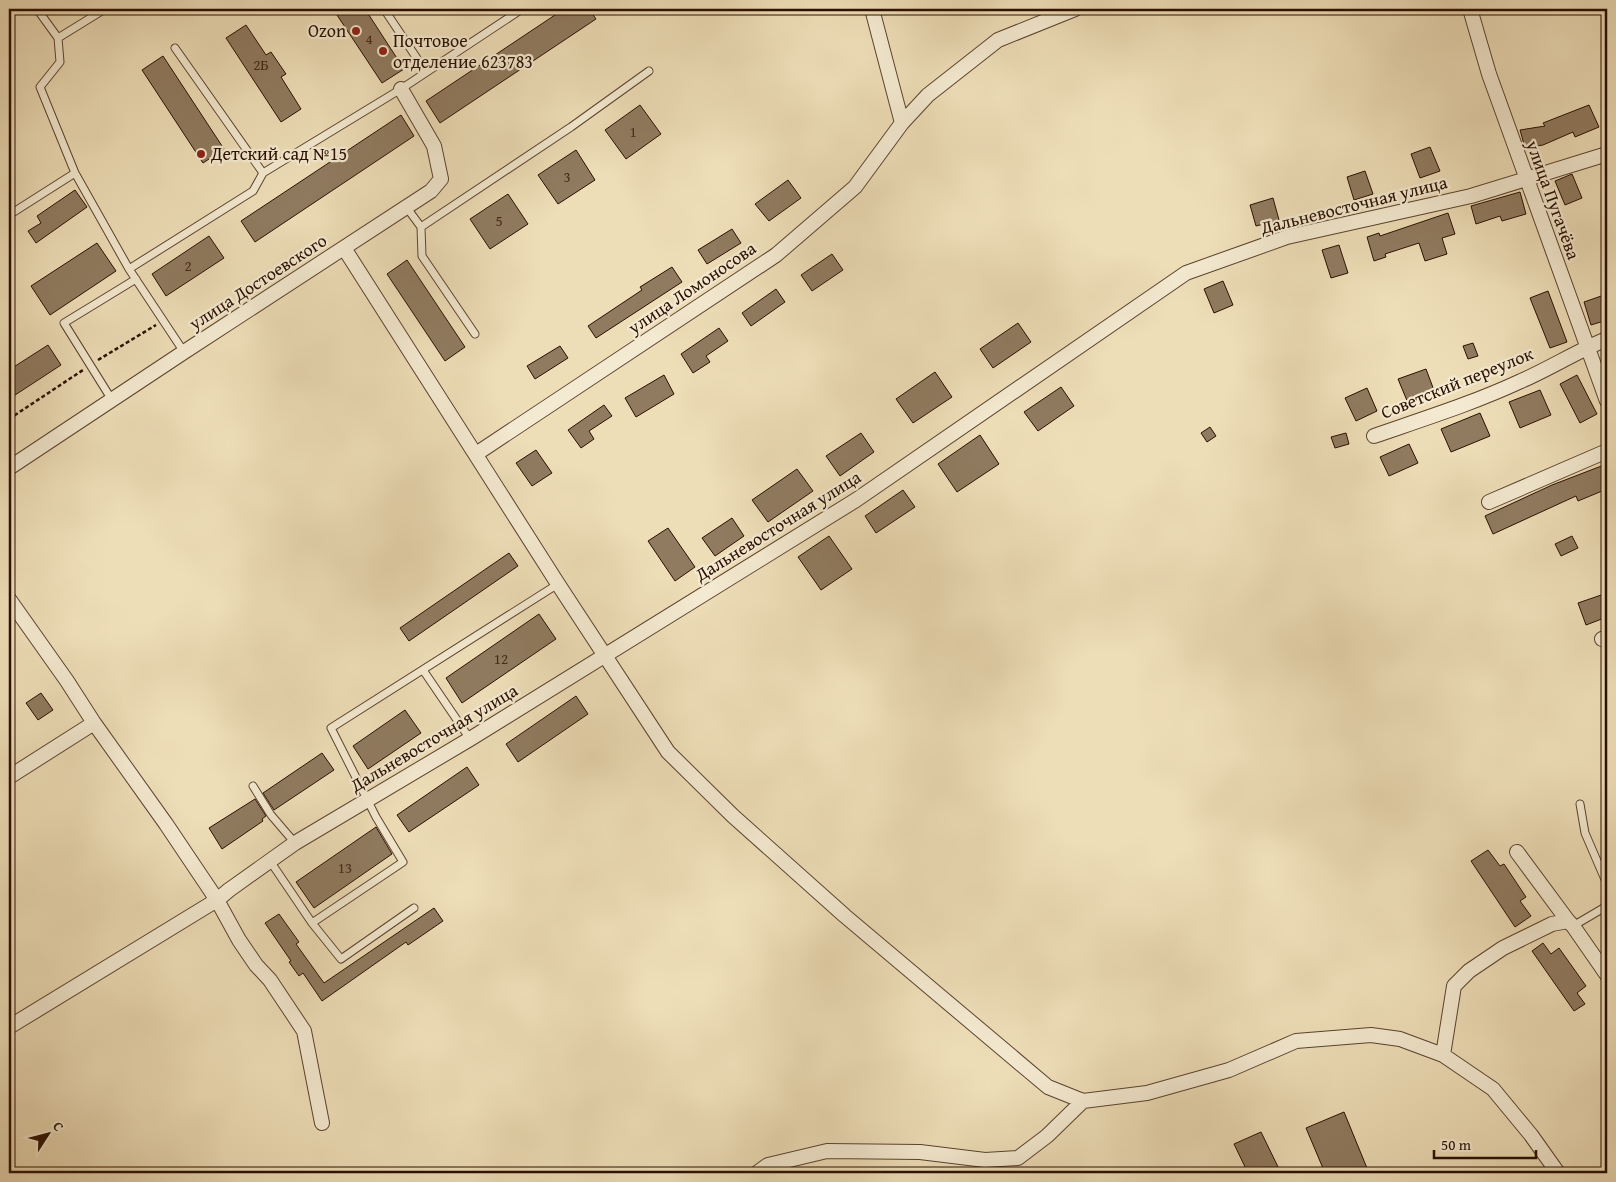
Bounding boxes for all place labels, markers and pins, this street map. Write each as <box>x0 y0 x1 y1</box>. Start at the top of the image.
place label: Ozon <box>308 17 346 44</box>
marker: Ozon <box>350 25 362 37</box>
place label: Почтовое отделение 623783 <box>393 27 533 75</box>
marker: Почтовое отделение 623783 <box>377 45 389 57</box>
place label: Детский сад №15 <box>210 140 347 167</box>
marker: Детский сад №15 <box>195 148 207 160</box>

